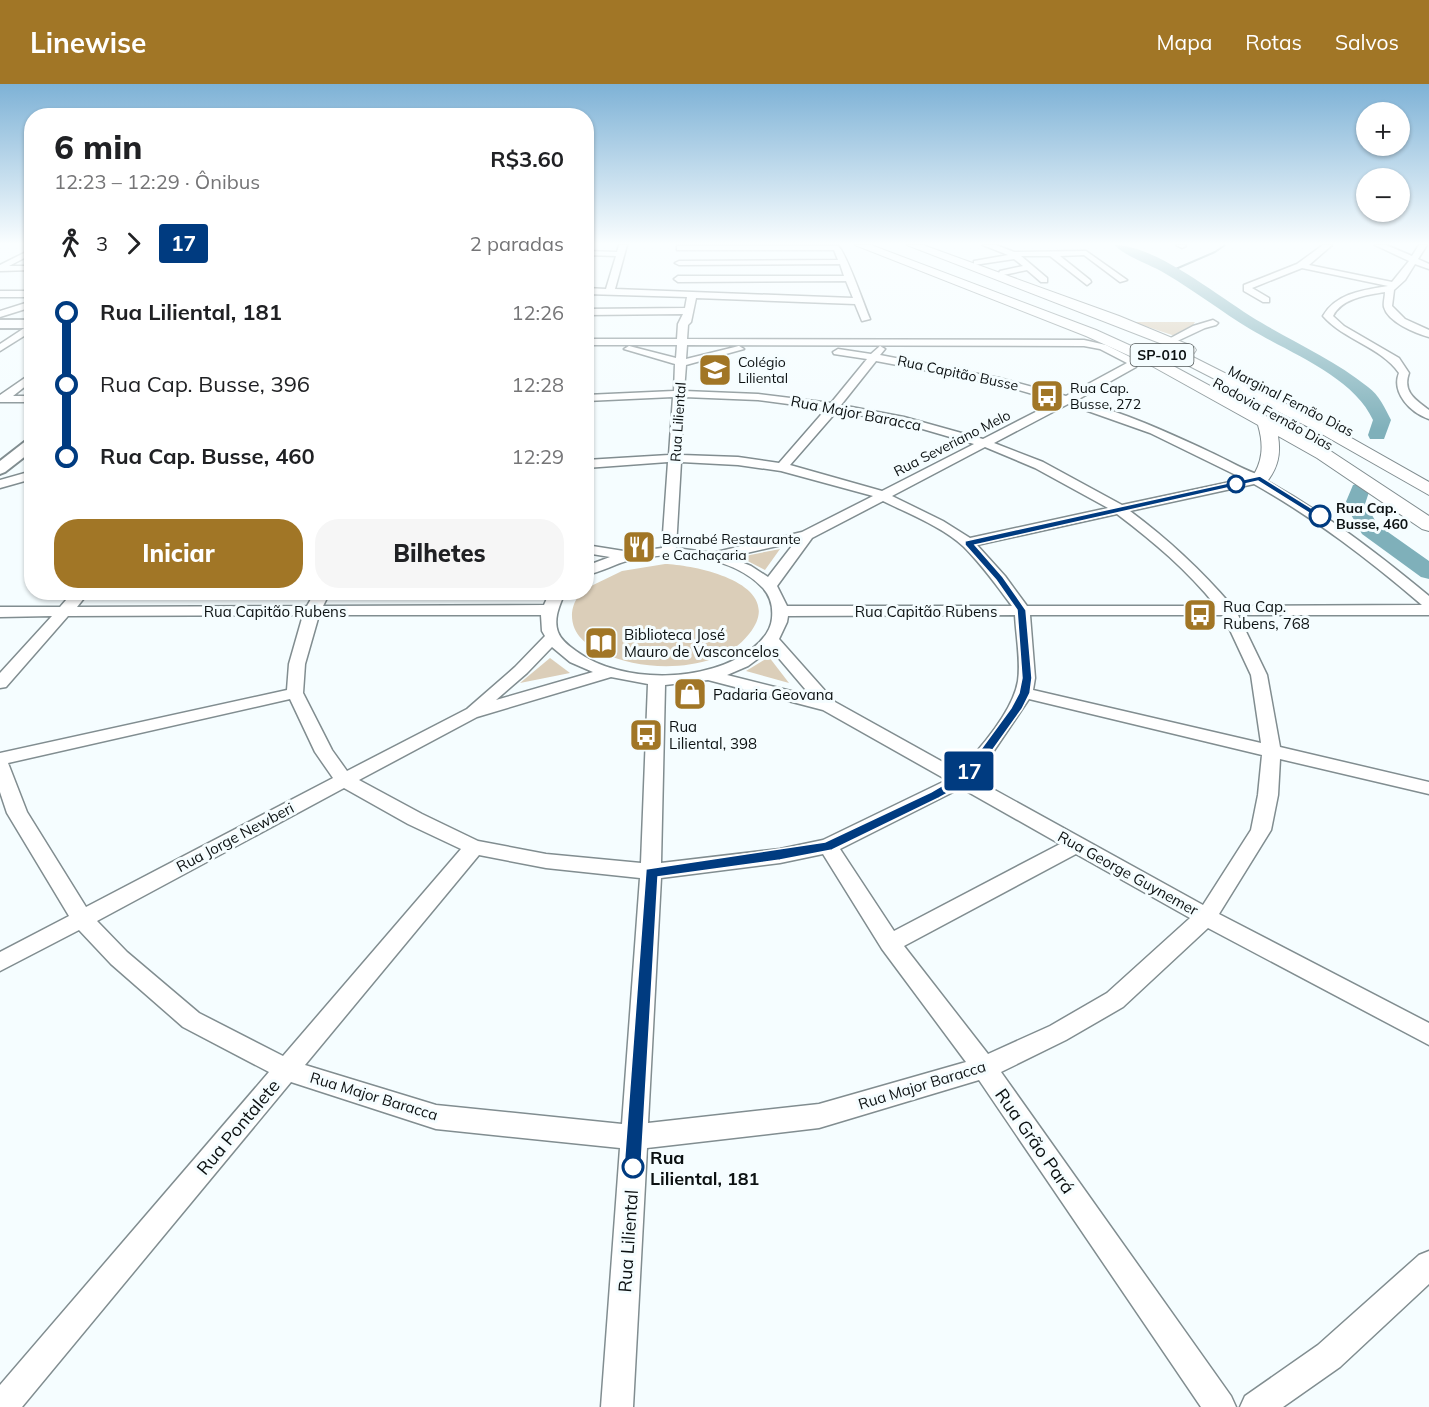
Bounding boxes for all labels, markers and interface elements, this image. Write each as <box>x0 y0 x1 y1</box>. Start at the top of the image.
text: Linewise <box>30 25 146 60</box>
text: Mapa <box>1157 29 1212 55</box>
text: Rotas <box>1245 29 1302 55</box>
text: Salvos <box>1335 29 1399 55</box>
map controls <box>1356 102 1410 222</box>
button: + <box>1356 102 1410 156</box>
text: 6 min <box>54 126 142 167</box>
text: R$3.60 <box>490 145 564 173</box>
button: − <box>1356 168 1410 222</box>
text: 12:23 – 12:29 · Ônibus <box>54 169 260 194</box>
icon: walk <box>54 227 87 260</box>
icon: forward <box>117 227 150 260</box>
text: 17 <box>171 230 196 256</box>
text: 3 <box>96 231 108 256</box>
text: 2 paradas <box>470 231 564 256</box>
text: Rua Liliental, 181 <box>100 298 282 326</box>
text: 12:26 <box>511 300 564 325</box>
road number: SP-010 <box>1130 344 1194 366</box>
street label: Rua Capitão Busse <box>896 351 1020 395</box>
school or university icon: Colégio Liliental <box>697 352 733 388</box>
place label: Colégio Liliental <box>738 353 788 387</box>
street label: Marginal Fernão Dias <box>1225 362 1357 440</box>
text: Rua Cap. Busse, 396 <box>100 370 310 398</box>
text: 12:28 <box>511 372 564 397</box>
street label: Rodovia Fernão Dias <box>1210 374 1336 454</box>
bus stop icon: Rua Cap. Busse, 272 <box>1029 378 1065 414</box>
place label: Rua Cap. Busse, 272 <box>1070 379 1141 413</box>
street label: Rua Liliental <box>666 382 690 462</box>
street label: Rua Major Baracca <box>789 391 923 435</box>
street label: Rua Severiano Melo <box>891 406 1013 480</box>
text: Rua Cap. Busse, 460 <box>100 442 315 470</box>
text: 12:29 <box>511 444 564 469</box>
unlabelled marker <box>1227 475 1245 493</box>
place label: Rua Cap. Busse, 460 <box>1336 499 1408 533</box>
marker: Rua Cap. Busse, 460 <box>1309 505 1331 527</box>
button: Iniciar <box>54 519 303 588</box>
button: Bilhetes <box>315 519 564 588</box>
restaurant icon: Barnabé Restaurante e Cachaçaria <box>621 529 657 565</box>
place label: Barnabé Restaurante e Cachaçaria <box>662 530 801 564</box>
bus stop icon: Rua Cap. Rubens, 768 <box>1182 597 1218 633</box>
place label: Rua Cap. Rubens, 768 <box>1223 597 1310 633</box>
street label: Rua Capitão Rubens <box>204 602 346 621</box>
street label: Rua Capitão Rubens <box>855 602 997 621</box>
library icon: Biblioteca José Mauro de Vasconcelos <box>583 625 619 661</box>
place label: Biblioteca José Mauro de Vasconcelos <box>624 625 779 661</box>
shop icon: Padaria Geovana <box>672 676 708 712</box>
place label: Padaria Geovana <box>713 685 834 704</box>
bus stop icon: Rua Liliental, 398 <box>628 717 664 753</box>
place label: Rua Liliental, 398 <box>669 717 757 753</box>
line badge: 17 <box>942 752 996 790</box>
text: 17 <box>956 758 982 784</box>
street label: Rua Jorge Newberi <box>173 798 297 876</box>
street label: Rua George Guynemer <box>1055 827 1202 920</box>
street label: Rua Major Baracca <box>856 1057 988 1113</box>
street label: Rua Major Baracca <box>308 1068 440 1124</box>
street label: Rua Pontalete <box>191 1075 285 1179</box>
street label: Rua Grão Pará <box>990 1084 1080 1198</box>
place label: Rua Liliental, 181 <box>650 1146 759 1190</box>
marker: Rua Liliental, 181 <box>622 1156 644 1178</box>
street label: Rua Liliental <box>613 1189 643 1293</box>

